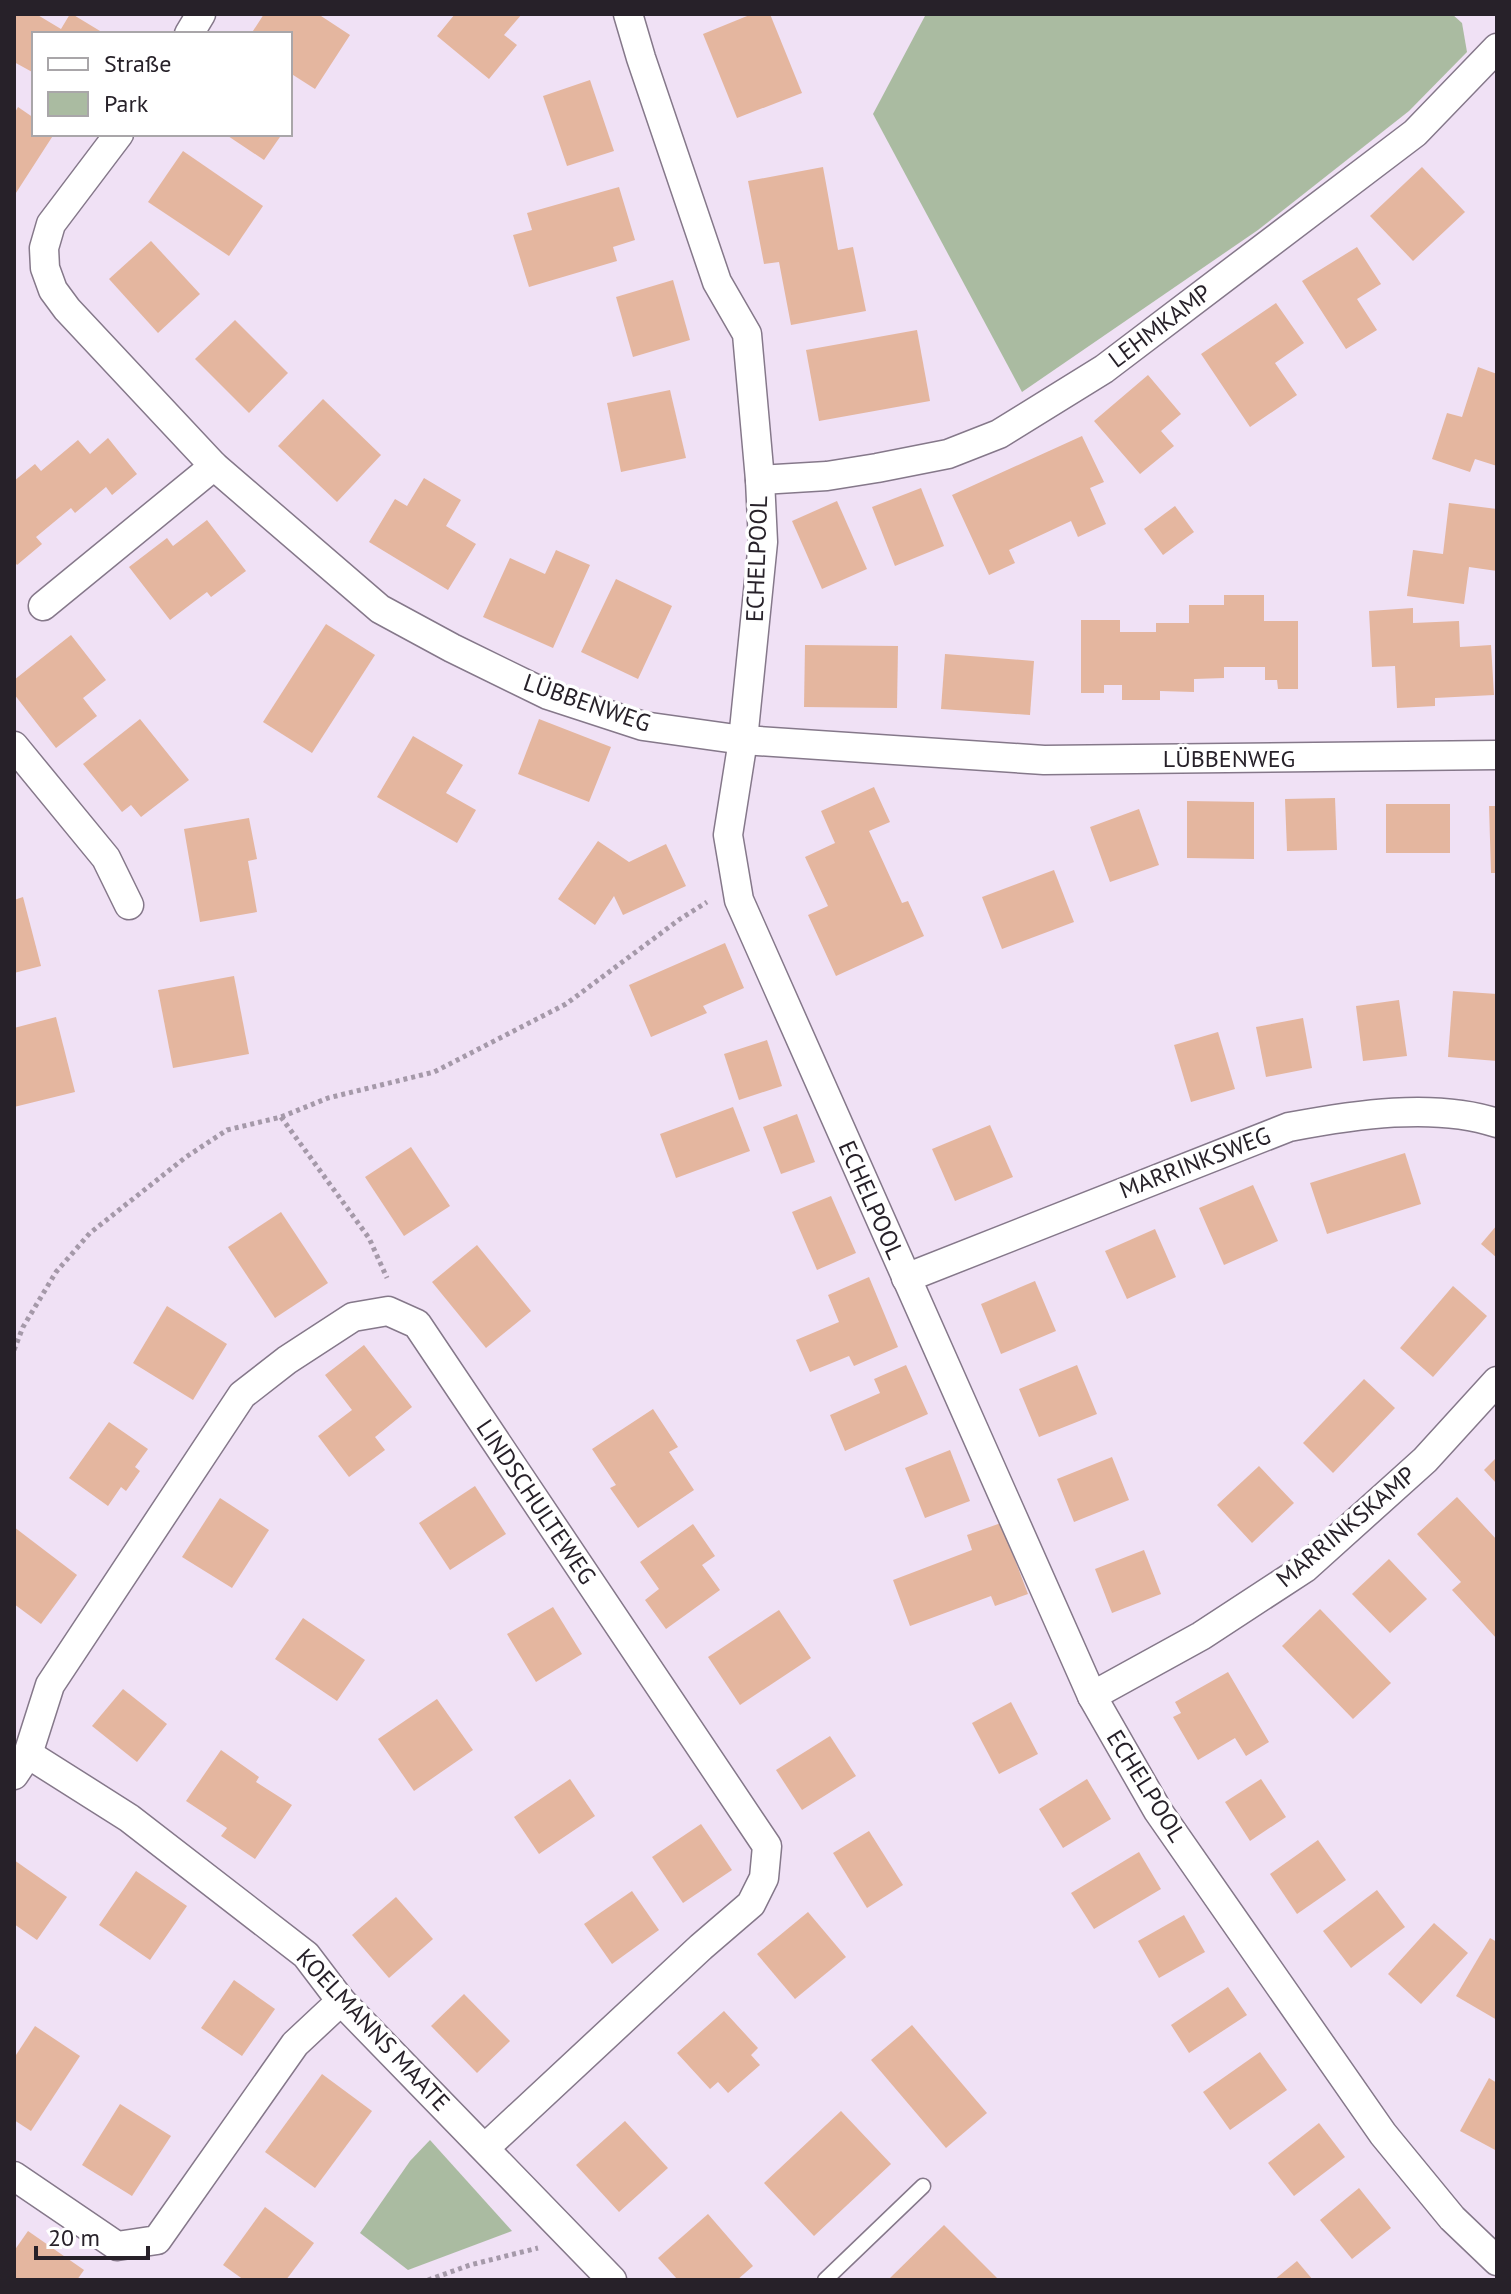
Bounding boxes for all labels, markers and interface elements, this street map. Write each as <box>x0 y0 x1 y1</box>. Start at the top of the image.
legend <box>32 32 292 136</box>
text: Straße <box>104 48 171 79</box>
text: Park <box>104 88 149 119</box>
street label: LEHMKAMP <box>1102 277 1217 374</box>
street label: ECHELPOOL <box>739 495 774 623</box>
street label: LÜBBENWEG <box>519 666 655 739</box>
street label: LÜBBENWEG <box>1163 743 1295 774</box>
street label: MARRINKSWEG <box>1115 1119 1275 1206</box>
street label: ECHELPOOL <box>832 1136 911 1264</box>
street label: LINDSCHULTEWEG <box>470 1413 603 1590</box>
street label: MARRINKSKAMP <box>1270 1459 1422 1594</box>
street label: ECHELPOOL <box>1100 1724 1193 1847</box>
street label: KOELMANNS MAATE <box>290 1942 457 2117</box>
scale bar <box>36 2210 148 2260</box>
text: 20 m <box>48 2222 100 2253</box>

